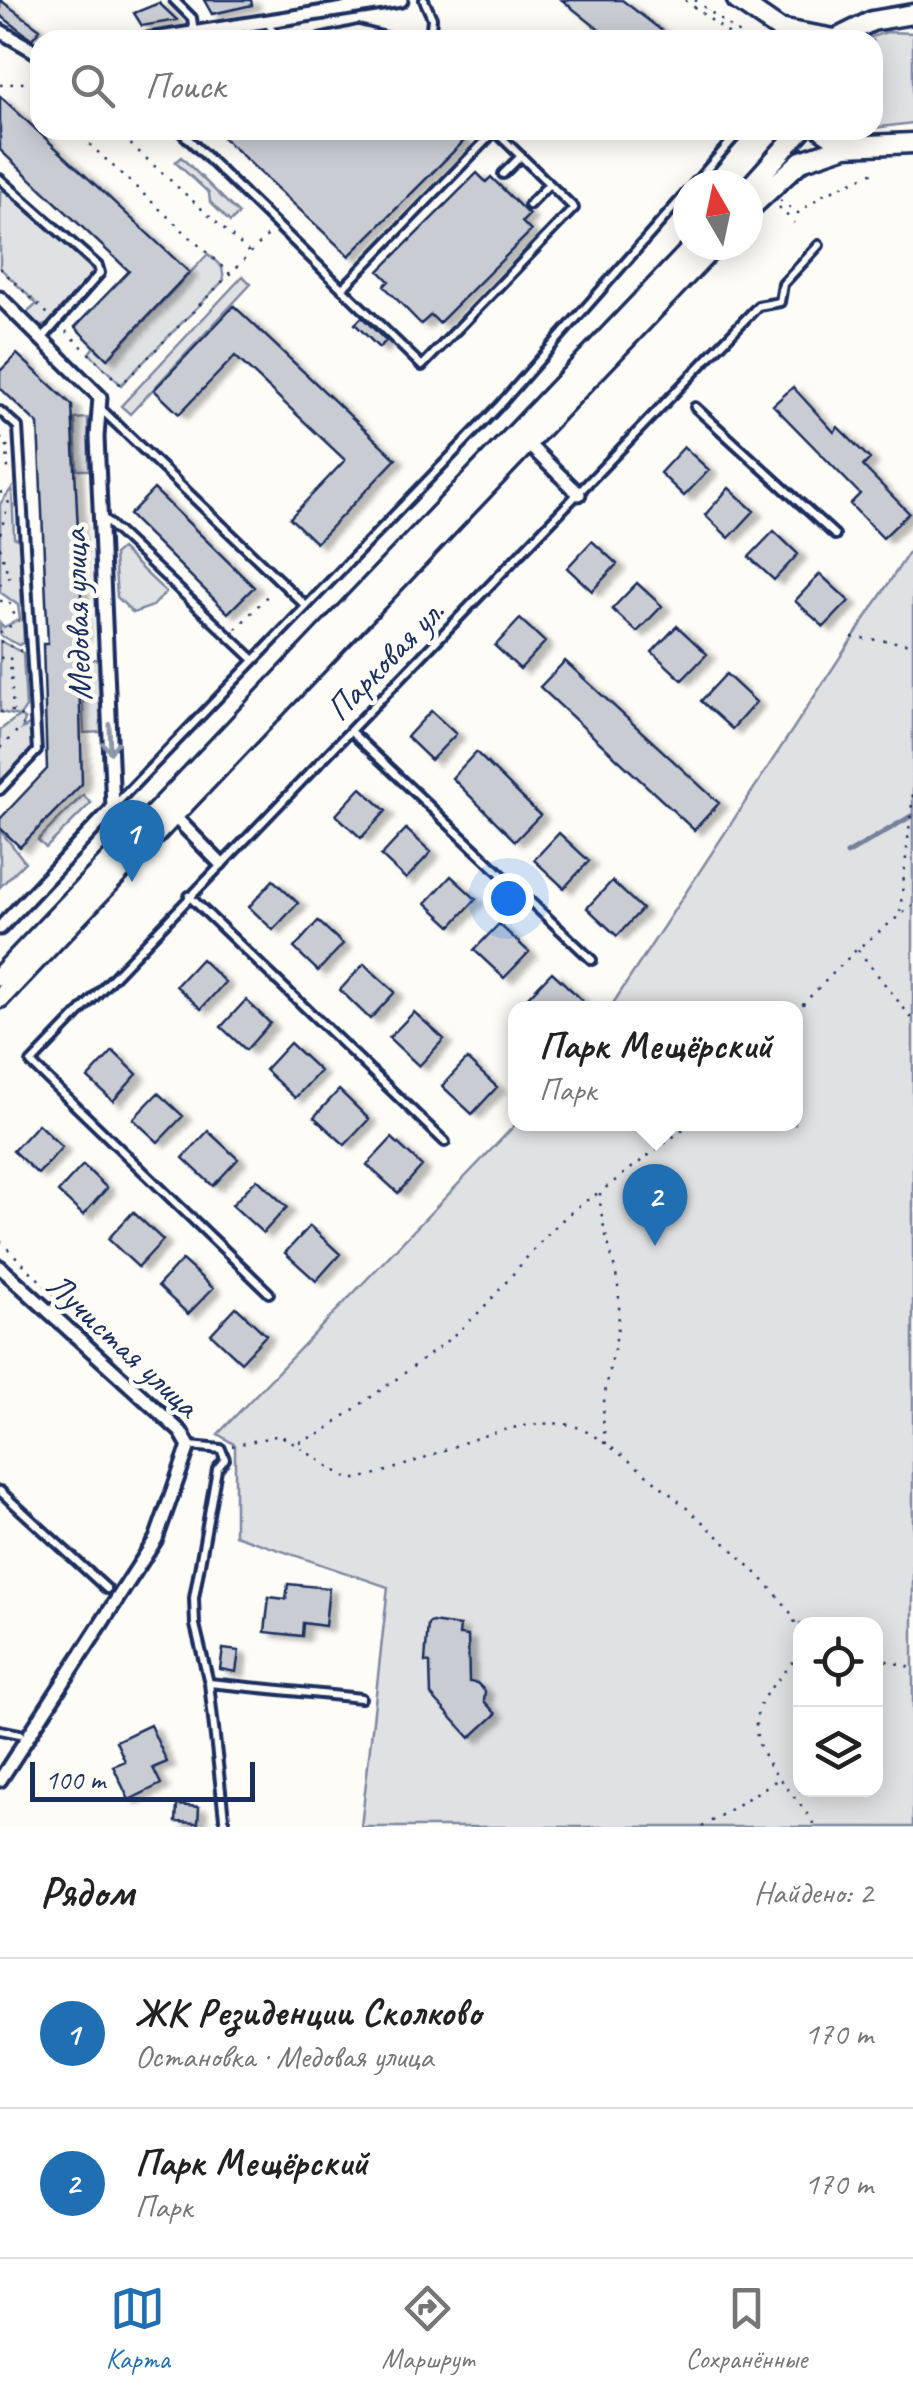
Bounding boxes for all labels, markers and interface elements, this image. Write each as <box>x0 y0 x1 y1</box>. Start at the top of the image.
search box <box>30 30 883 140</box>
icon: search <box>65 58 120 113</box>
text: Поиск <box>145 62 225 109</box>
north arrow <box>673 170 763 260</box>
street label: Медовая улица <box>51 526 102 702</box>
street label: Парковая ул. <box>316 590 454 730</box>
one-way arrow <box>100 723 119 755</box>
pin: 1 <box>100 800 164 882</box>
your location <box>483 873 534 924</box>
popup <box>508 1001 803 1131</box>
text: Парк Мещёрский <box>539 1022 772 1069</box>
text: Парк <box>539 1069 596 1110</box>
pin: 2 <box>622 1164 688 1246</box>
street label: Лучистая улица <box>37 1263 211 1429</box>
map controls <box>793 1617 883 1797</box>
button: locate <box>793 1617 883 1707</box>
button: layers <box>793 1707 883 1797</box>
scale bar <box>30 1757 255 1802</box>
text: 100 m <box>45 1762 105 1797</box>
text: Рядом <box>40 1866 134 1919</box>
text: Найдено: 2 <box>754 1872 873 1913</box>
text: ЖК Резиденции Сколково <box>135 1989 481 2036</box>
text: 1 <box>65 2013 80 2054</box>
text: 170 m <box>804 2013 873 2054</box>
text: Остановка · Медовая улица <box>135 2036 433 2077</box>
text: Парк Мещёрский <box>135 2139 368 2186</box>
text: 2 <box>65 2163 80 2204</box>
text: 170 m <box>804 2163 873 2204</box>
text: Парк <box>135 2186 192 2227</box>
tab: Карта <box>106 2281 170 2376</box>
tab: Маршрут <box>382 2281 474 2376</box>
tab: Сохранённые <box>686 2281 807 2376</box>

